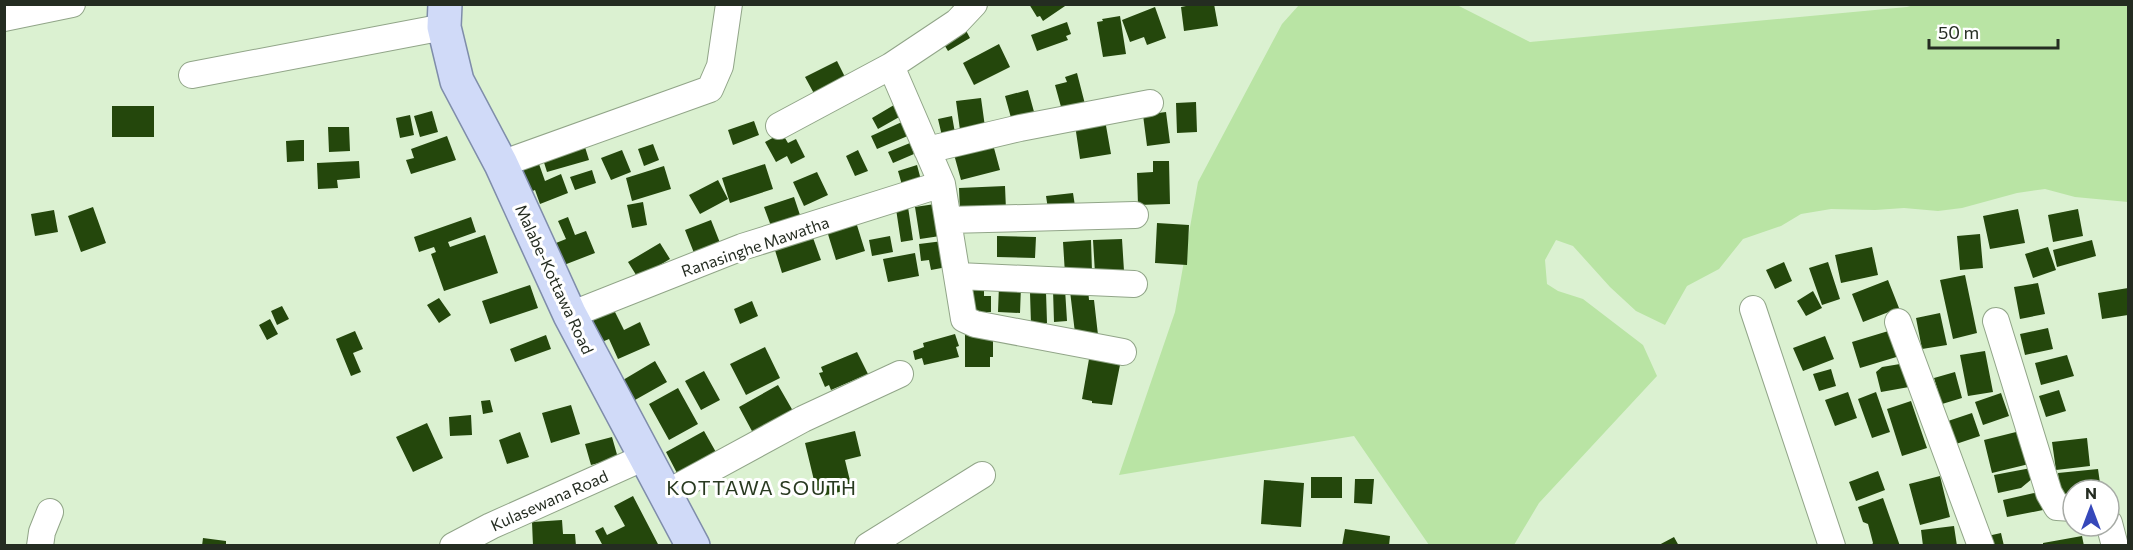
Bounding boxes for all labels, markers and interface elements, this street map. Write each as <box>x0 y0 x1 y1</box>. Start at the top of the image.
scale bar <box>1929 12 2058 50</box>
text: 50 m <box>1938 21 1979 43</box>
street label: Malabe-Kottawa Road <box>512 201 598 357</box>
street label: Ranasinghe Mawatha <box>679 212 831 280</box>
street label: Kulasewana Road <box>487 466 611 534</box>
district label: KOTTAWA SOUTH <box>666 475 858 499</box>
north arrow <box>2061 478 2121 538</box>
text: N <box>2085 483 2097 502</box>

